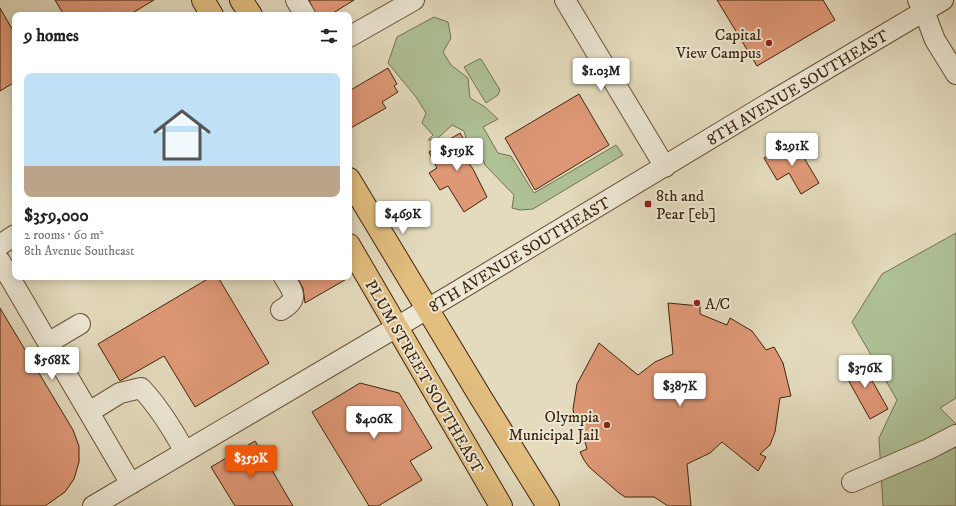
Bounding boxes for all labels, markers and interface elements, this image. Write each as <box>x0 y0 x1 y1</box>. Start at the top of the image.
text: 9 homes <box>24 25 79 47</box>
icon: filters <box>318 25 340 47</box>
place label: Capital View Campus <box>675 25 761 63</box>
street label: 8TH AVENUE SOUTHEAST <box>703 26 892 150</box>
marker: Capital View Campus <box>764 38 774 48</box>
pin: $1.03M <box>568 58 634 92</box>
text: $1.03M <box>582 63 620 79</box>
icon: home <box>146 99 218 171</box>
pin: $291K <box>764 133 820 167</box>
pin: $519K <box>429 138 485 172</box>
text: $291K <box>775 138 809 154</box>
text: $519K <box>440 143 474 159</box>
place label: 8th and Pear [eb] <box>656 186 716 224</box>
street label: 8TH AVENUE SOUTHEAST <box>425 193 614 317</box>
marker: 8th and Pear [eb] <box>643 199 653 209</box>
pin: $469K <box>375 201 431 235</box>
text: $359,000 <box>24 205 89 227</box>
text: $469K <box>385 206 421 222</box>
text: 2 rooms · 60 m² <box>24 227 104 243</box>
text: 8th Avenue Southeast <box>24 243 134 259</box>
street label: PLUM STREET SOUTHEAST <box>360 276 488 477</box>
place label: A/C <box>705 294 730 314</box>
marker: A/C <box>692 298 702 308</box>
pin: $568K <box>24 347 80 381</box>
text: $568K <box>34 352 70 368</box>
pin: $376K <box>837 355 893 389</box>
text: $376K <box>848 360 882 376</box>
pin: $387K <box>652 373 708 407</box>
text: $387K <box>663 378 697 394</box>
pin: $406K <box>346 406 402 440</box>
place label: Olympia Municipal Jail <box>509 407 599 445</box>
text: $406K <box>355 411 393 427</box>
marker: Olympia Municipal Jail <box>602 420 612 430</box>
pin: $359K <box>223 445 279 479</box>
text: $359K <box>234 450 268 466</box>

